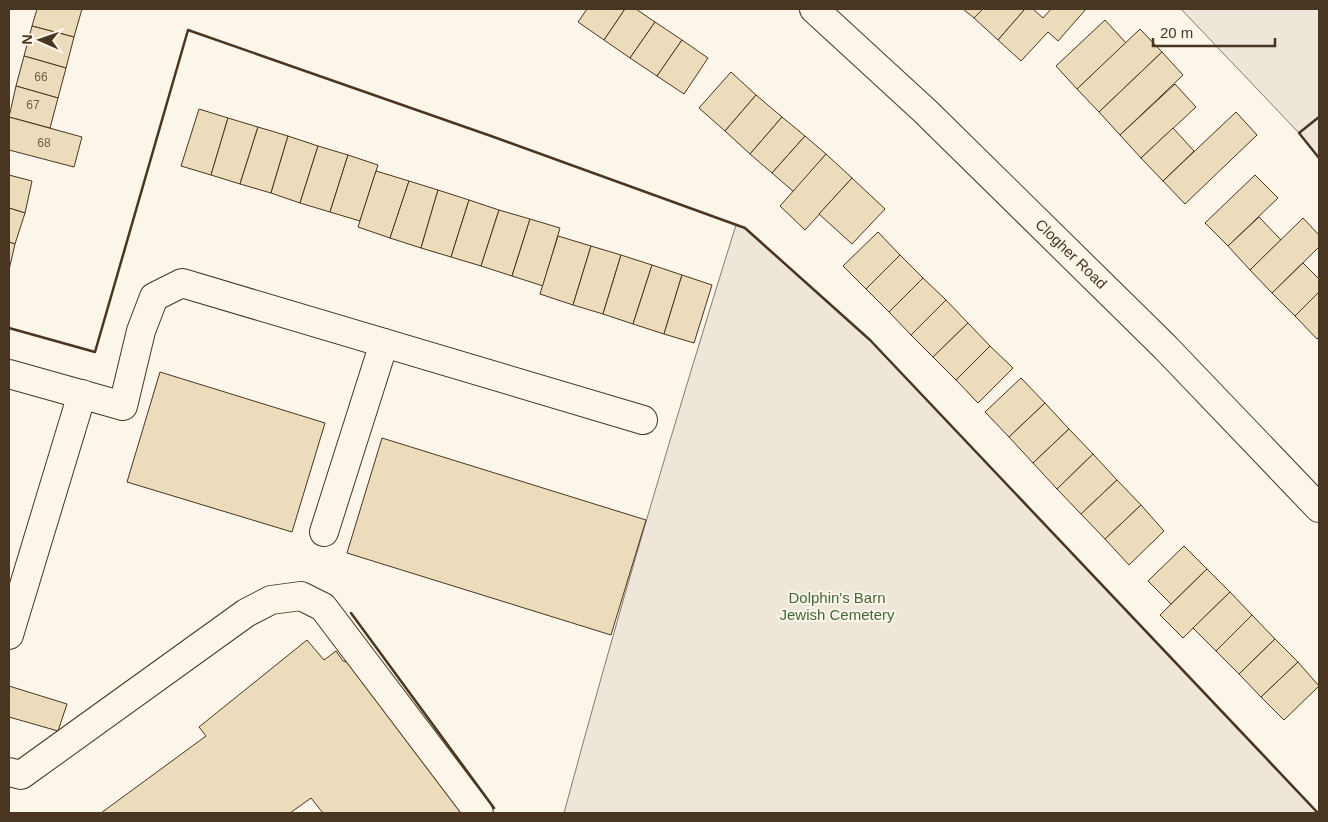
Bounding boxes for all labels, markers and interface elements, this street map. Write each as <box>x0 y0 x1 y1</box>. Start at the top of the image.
north arrow <box>15 15 65 65</box>
scale bar <box>1153 15 1276 47</box>
text: 20 m <box>1160 24 1193 41</box>
text: N <box>19 34 35 45</box>
house number: 66 <box>34 70 48 84</box>
house number: 67 <box>26 98 40 112</box>
house number: 68 <box>37 136 51 150</box>
street label: Clogher Road <box>1032 215 1111 292</box>
park label: Dolphin's Barn Jewish Cemetery <box>779 589 895 623</box>

